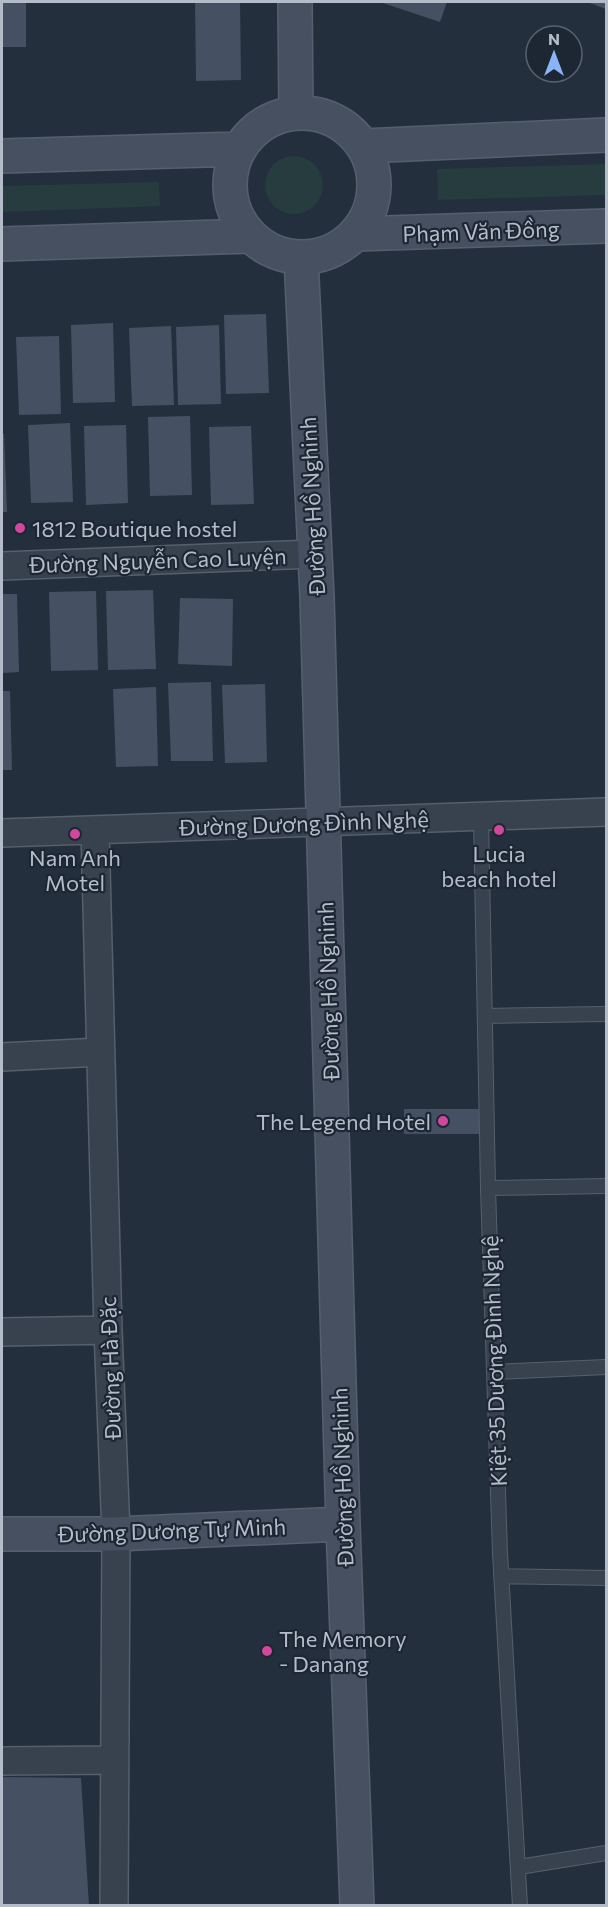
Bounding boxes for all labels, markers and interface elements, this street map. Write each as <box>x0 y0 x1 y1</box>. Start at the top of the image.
north arrow <box>524 24 584 84</box>
text: N <box>548 29 560 48</box>
street label: Phạm Văn Đồng <box>402 215 560 247</box>
street label: Đường Hồ Nghinh <box>294 416 330 597</box>
place label: 1812 Boutique hostel <box>32 515 237 542</box>
marker: 1812 Boutique hostel <box>13 521 27 535</box>
street label: Đường Nguyễn Cao Luyện <box>28 542 287 578</box>
street label: Đường Dương Đình Nghệ <box>178 805 429 841</box>
marker: Lucia beach hotel <box>492 823 506 837</box>
marker: Nam Anh Motel <box>68 827 82 841</box>
place label: Lucia beach hotel <box>441 840 557 892</box>
place label: Nam Anh Motel <box>29 844 121 896</box>
street label: Đường Hồ Nghinh <box>311 901 345 1082</box>
place label: The Legend Hotel <box>256 1108 431 1135</box>
marker: The Legend Hotel <box>436 1114 450 1128</box>
street label: Kiệt 35 Dương Đình Nghệ <box>476 1235 512 1487</box>
street label: Đường Hà Đặc <box>94 1296 126 1441</box>
street label: Đường Hồ Nghinh <box>325 1387 359 1568</box>
street label: Đường Dương Tự Minh <box>57 1513 286 1548</box>
place label: The Memory - Danang <box>279 1625 407 1677</box>
marker: The Memory - Danang <box>260 1644 274 1658</box>

